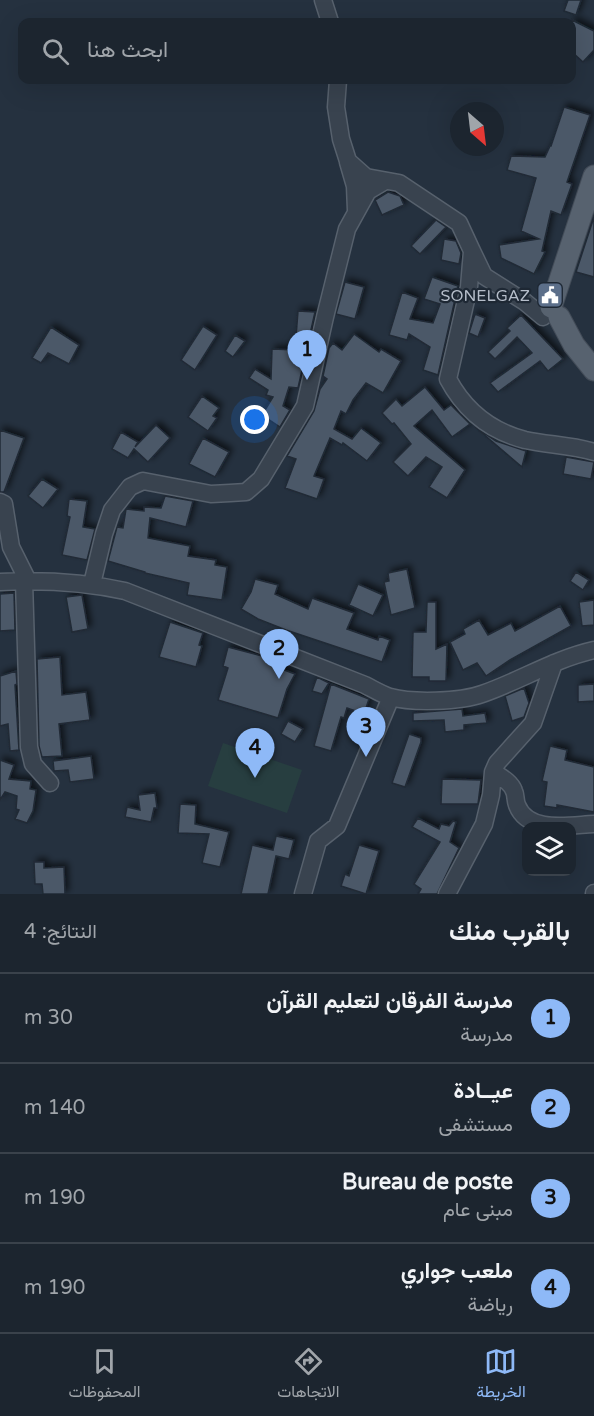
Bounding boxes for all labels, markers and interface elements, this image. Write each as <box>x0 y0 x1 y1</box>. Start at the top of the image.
search box <box>18 18 576 84</box>
icon: search <box>39 35 72 68</box>
text: ابحث هنا <box>87 37 168 63</box>
north arrow <box>450 102 504 156</box>
public building icon: SONELGAZ <box>535 280 565 310</box>
place label: SONELGAZ <box>441 286 530 306</box>
pin: 1 <box>288 330 326 380</box>
your location <box>240 405 269 434</box>
pin: 2 <box>260 630 298 679</box>
pin: 3 <box>346 708 386 757</box>
pin: 4 <box>236 728 274 778</box>
map controls <box>522 822 576 876</box>
button: layers <box>522 822 576 876</box>
text: بالقرب منك <box>449 916 570 947</box>
text: النتائج: 4 <box>24 920 97 944</box>
text: مدرسة الفرقان لتعليم القرآن <box>267 988 513 1014</box>
text: 30 m <box>24 1006 73 1030</box>
text: 1 <box>544 1006 557 1030</box>
text: مدرسة <box>460 1023 513 1047</box>
text: عيــادة <box>453 1078 513 1104</box>
text: 140 m <box>24 1096 85 1120</box>
text: 2 <box>544 1096 557 1120</box>
text: مستشفى <box>438 1113 513 1137</box>
text: Bureau de poste <box>342 1169 513 1195</box>
text: 190 m <box>24 1186 85 1210</box>
text: 3 <box>544 1186 557 1210</box>
text: مبنى عام <box>443 1198 513 1222</box>
text: ملعب جواري <box>401 1258 513 1284</box>
text: 190 m <box>24 1276 85 1300</box>
text: 4 <box>544 1276 557 1300</box>
text: رياضة <box>468 1293 513 1317</box>
tab: المحفوظات <box>68 1345 141 1406</box>
tab: الاتجاهات <box>277 1345 339 1406</box>
tab: الخريطة <box>476 1345 526 1406</box>

